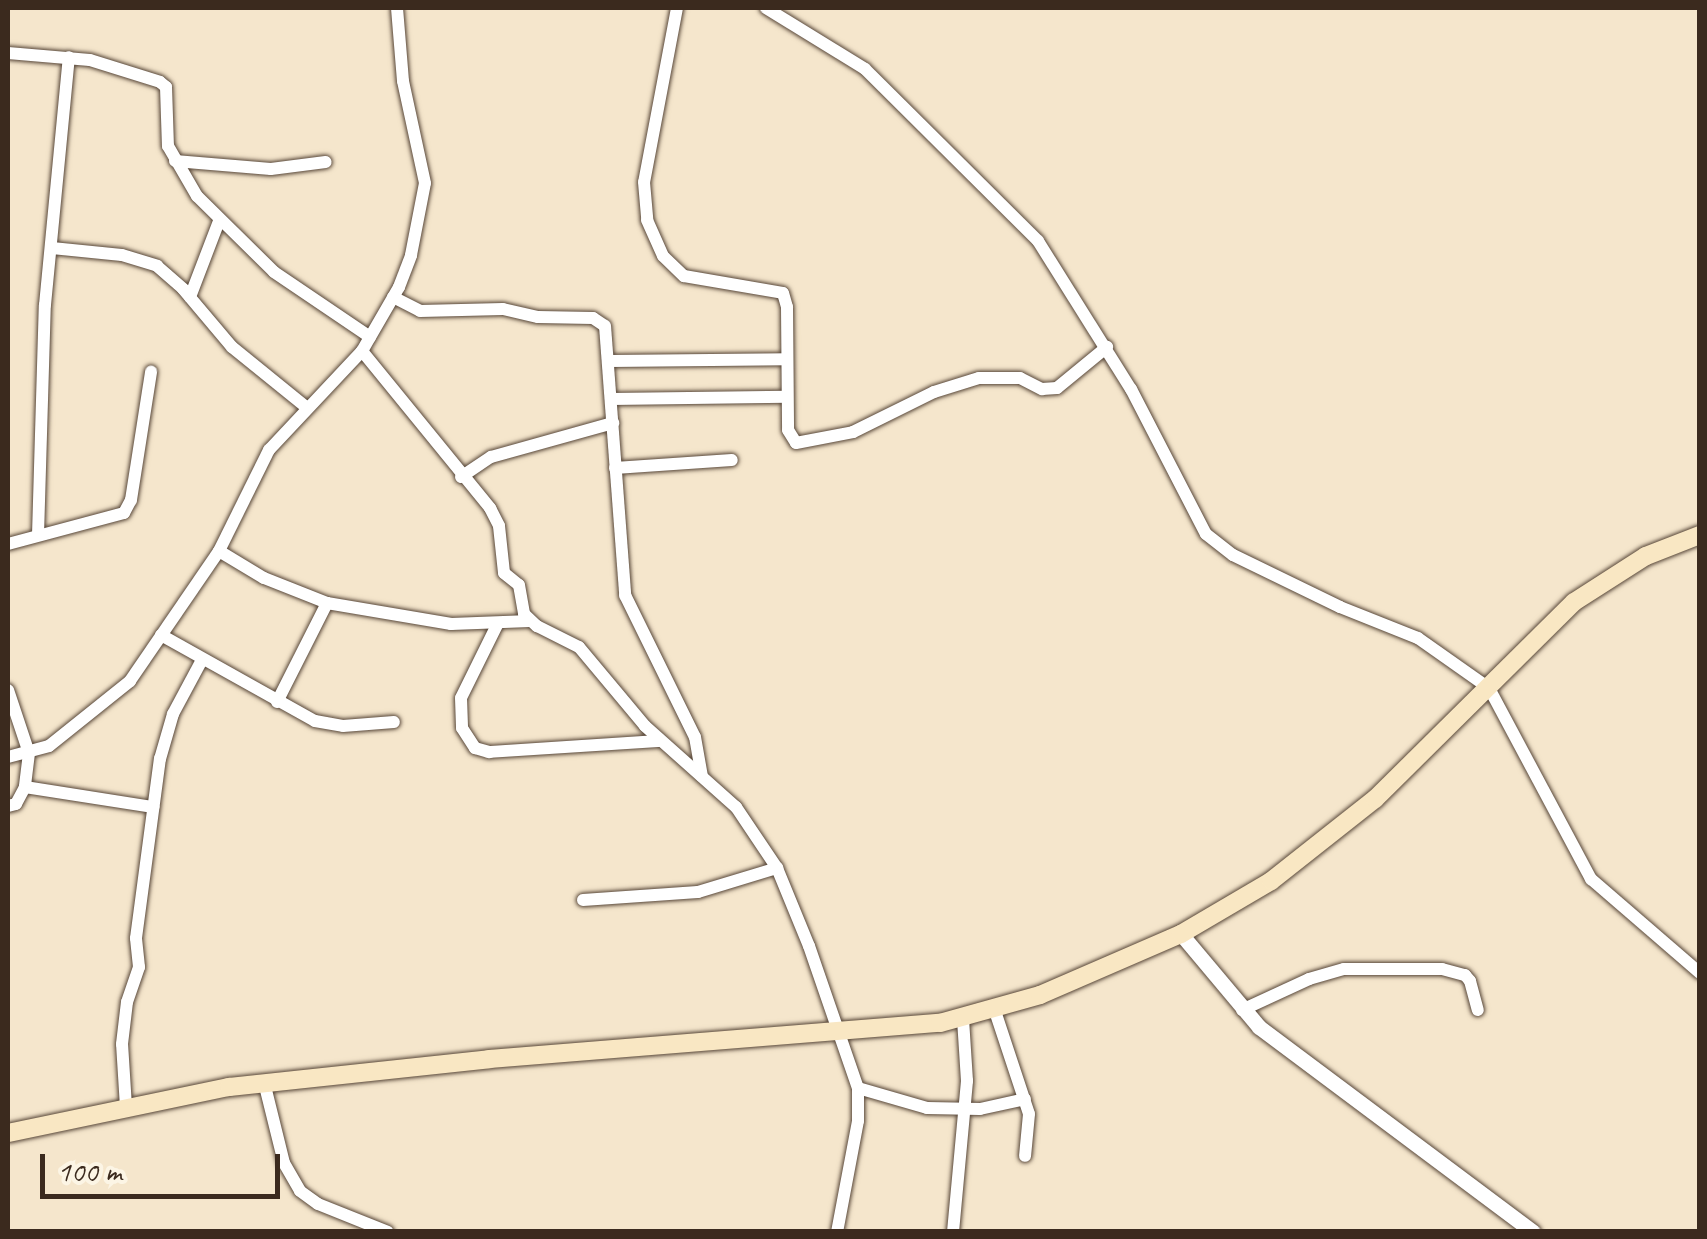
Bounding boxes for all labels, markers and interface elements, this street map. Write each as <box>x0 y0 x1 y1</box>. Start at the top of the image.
scale bar <box>45 1134 285 1196</box>
text: 100 m <box>57 1152 122 1190</box>

